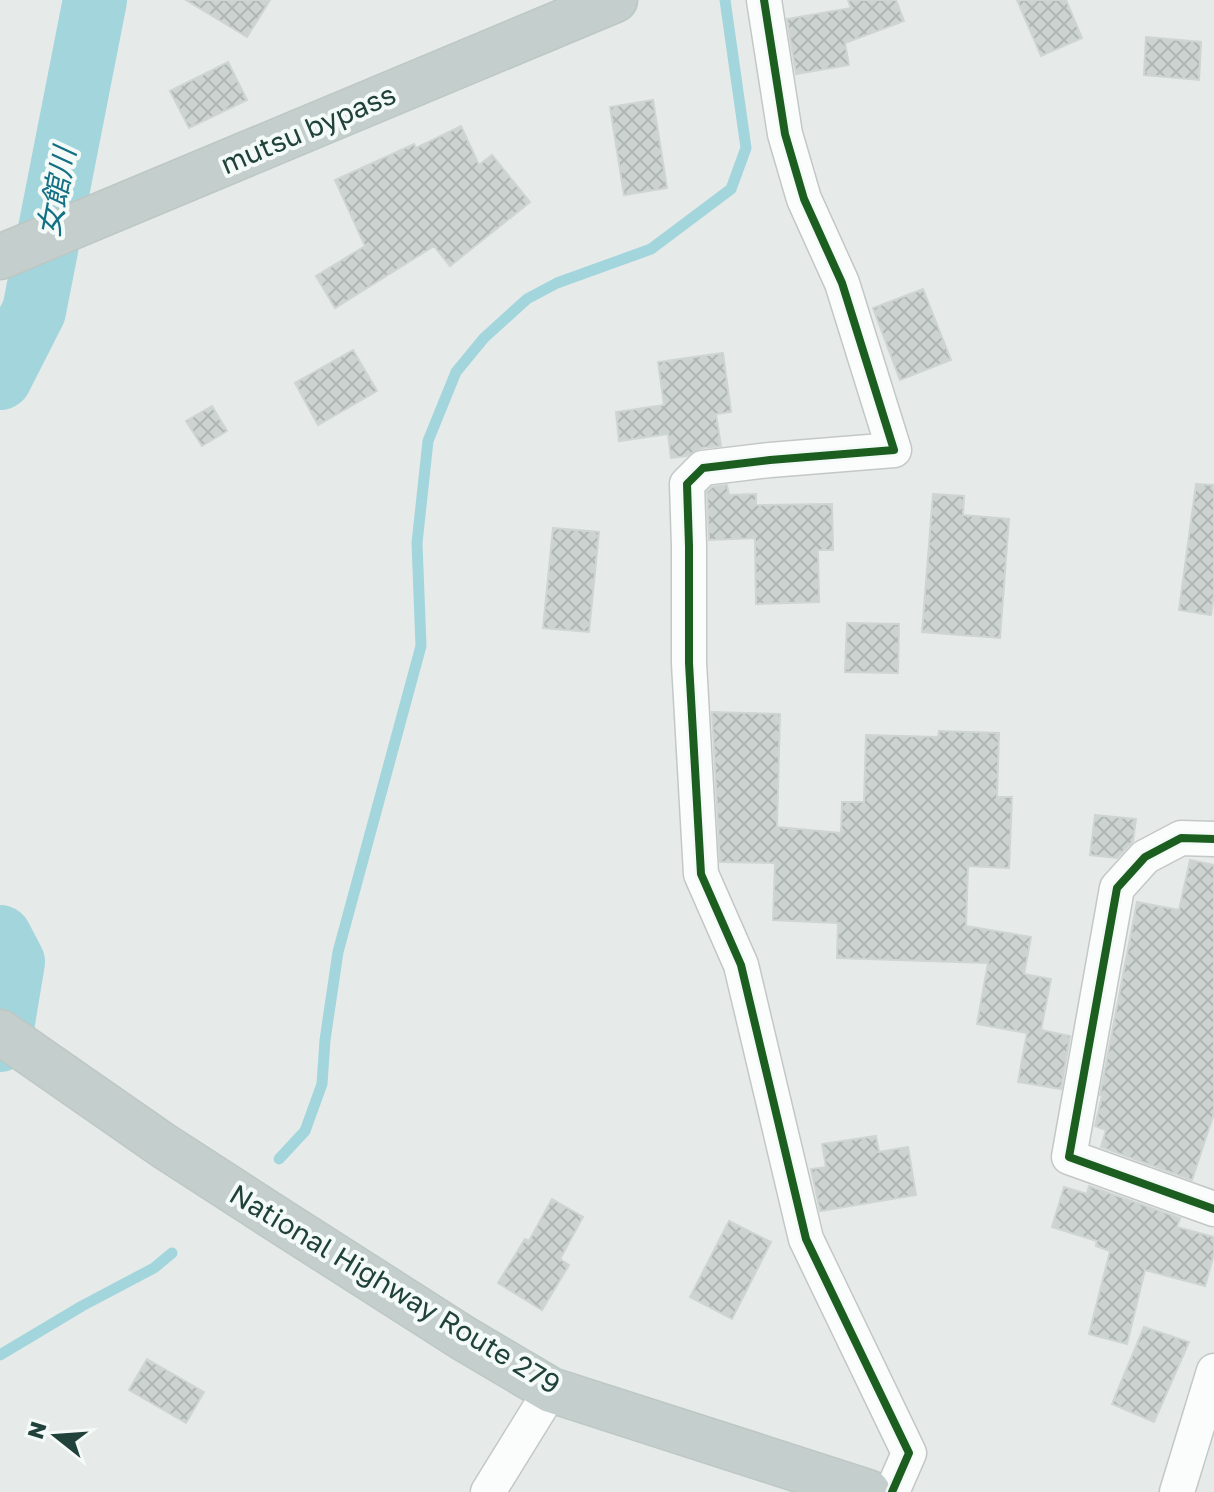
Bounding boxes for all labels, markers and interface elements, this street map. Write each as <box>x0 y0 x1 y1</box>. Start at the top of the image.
street label: mutsu bypass <box>215 77 400 180</box>
water label: 女館川 <box>30 141 83 239</box>
street label: National Highway Route 279 <box>224 1177 566 1400</box>
north arrow <box>16 1396 96 1476</box>
text: N <box>21 1418 52 1442</box>

